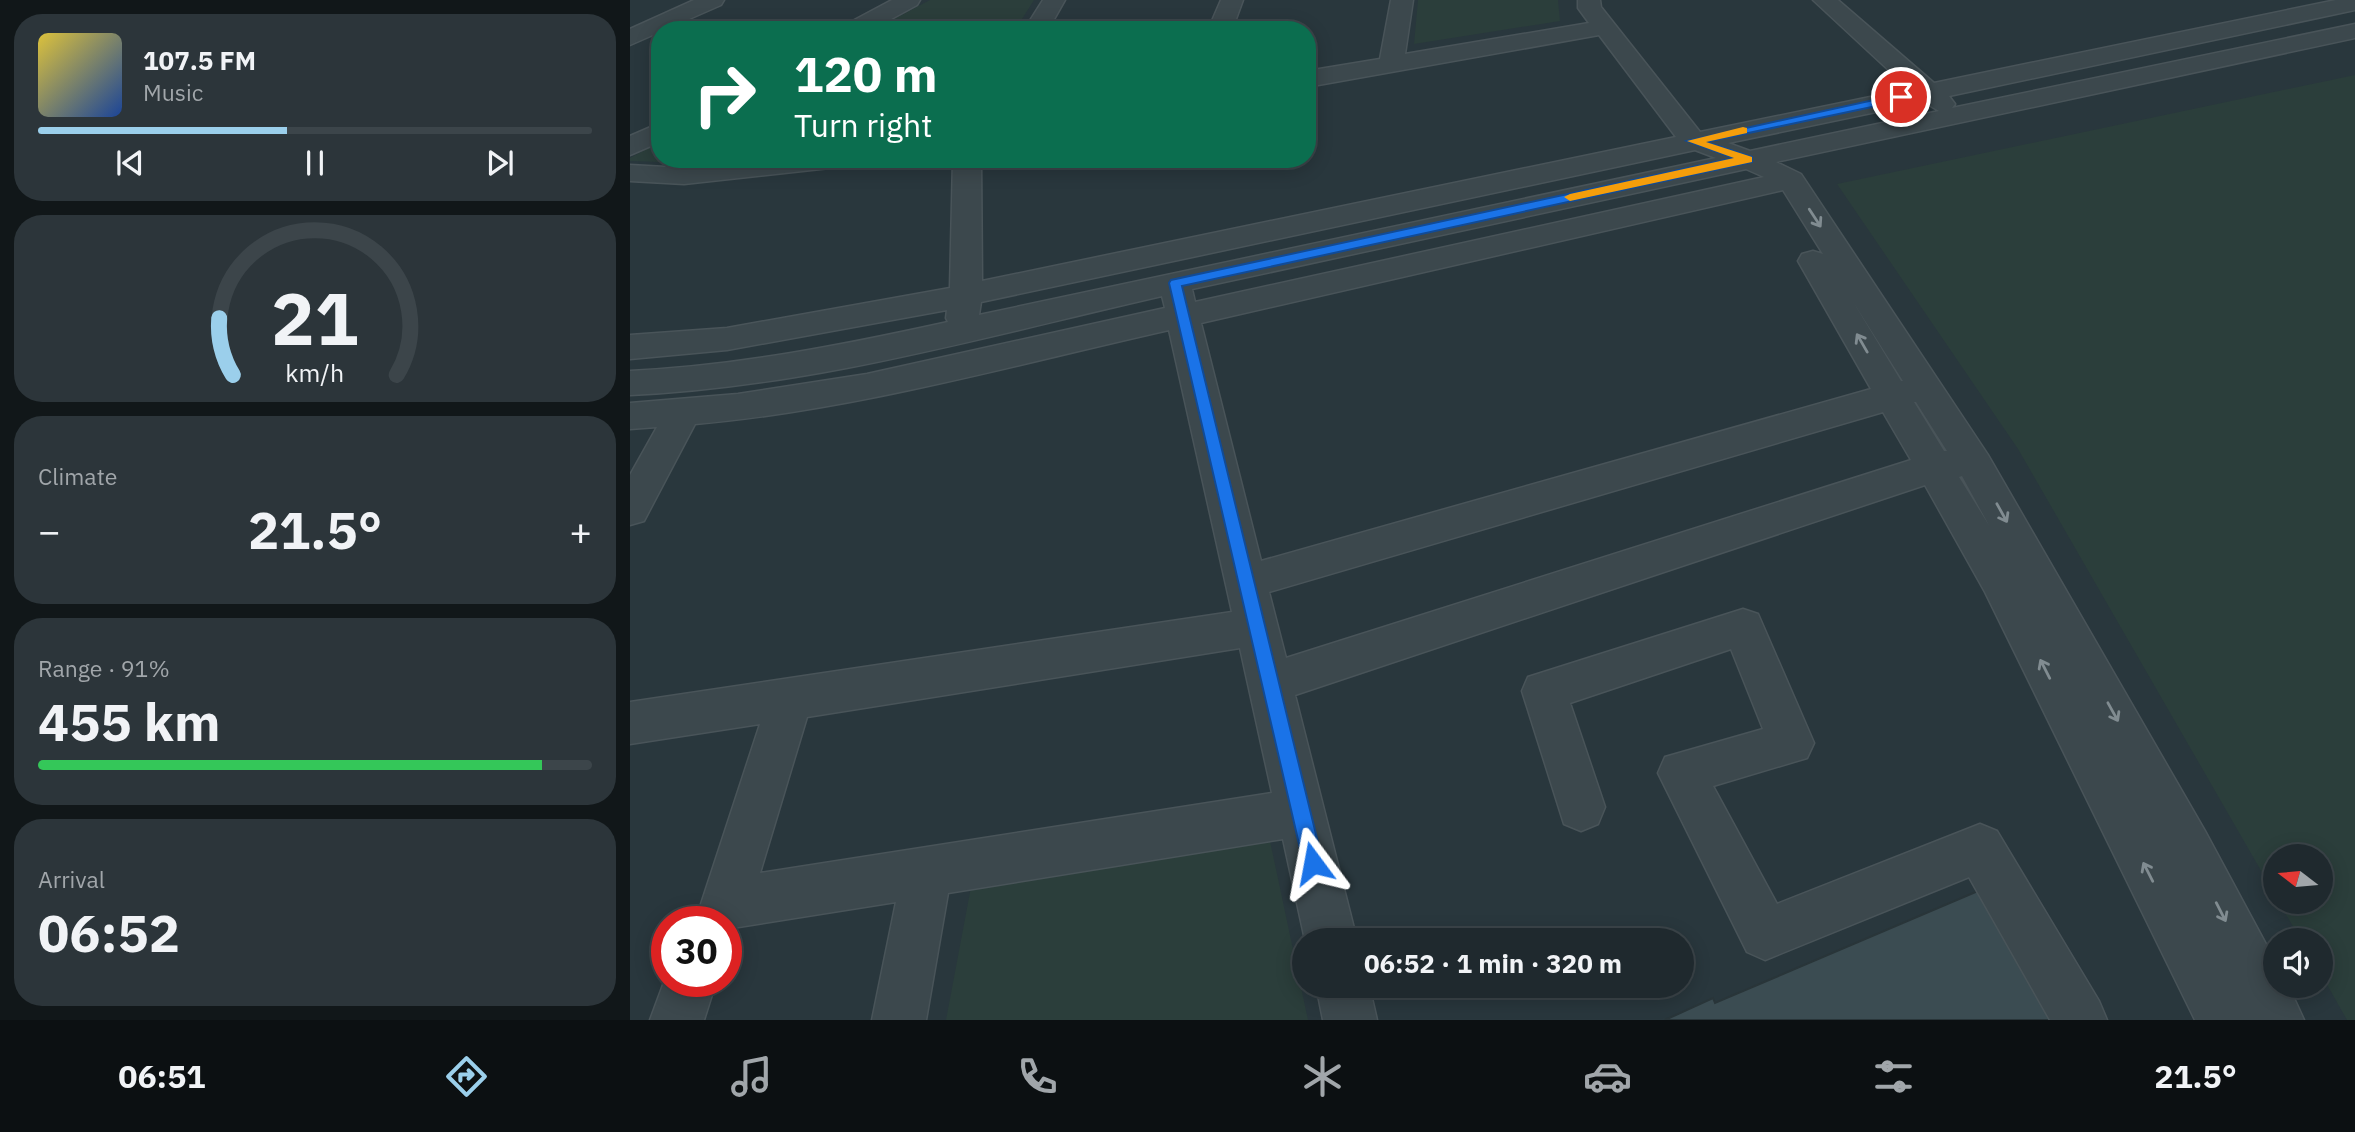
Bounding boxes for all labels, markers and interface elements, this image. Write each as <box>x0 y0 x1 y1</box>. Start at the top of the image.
text: 120 m <box>794 42 938 105</box>
text: 107.5 FM <box>143 43 256 77</box>
icon: right <box>679 49 770 140</box>
pin <box>1871 67 1931 127</box>
text: Music <box>143 77 203 107</box>
icon: arrive <box>1882 78 1920 116</box>
text: Turn right <box>794 104 932 146</box>
icon: previous <box>111 144 149 182</box>
icon: pause <box>296 144 334 182</box>
icon: next <box>481 144 519 182</box>
one-way arrow <box>1808 208 1822 227</box>
text: 21 <box>271 270 359 365</box>
one-way arrow <box>1855 333 1869 353</box>
text: km/h <box>286 356 344 389</box>
text: Climate <box>38 461 117 491</box>
text: 21.5° <box>248 496 382 563</box>
one-way arrow <box>1995 503 2009 523</box>
text: − <box>38 506 61 555</box>
text: + <box>569 506 592 555</box>
text: Range · 91% <box>38 653 170 683</box>
one-way arrow <box>2038 659 2052 680</box>
text: 455 km <box>38 688 220 755</box>
one-way arrow <box>2106 702 2120 722</box>
position arrow <box>1276 826 1350 900</box>
north arrow <box>2263 844 2333 914</box>
map controls <box>2263 844 2333 998</box>
one-way arrow <box>2141 862 2155 883</box>
text: Arrival <box>38 864 105 894</box>
text: 06:52 <box>38 899 180 966</box>
one-way arrow <box>2215 901 2229 922</box>
speed limit sign: 30 <box>651 906 742 997</box>
button: sound <box>2263 928 2333 998</box>
text: 06:52 · 1 min · 320 m <box>1364 946 1622 980</box>
icon: directions <box>442 1052 491 1101</box>
icon: music <box>727 1052 776 1101</box>
icon: phone <box>1013 1052 1062 1101</box>
icon: climate <box>1298 1052 1347 1101</box>
icon: car <box>1583 1052 1632 1101</box>
icon: filters <box>1869 1052 1918 1101</box>
text: 06:51 <box>118 1055 206 1097</box>
text: 21.5° <box>2154 1055 2237 1097</box>

